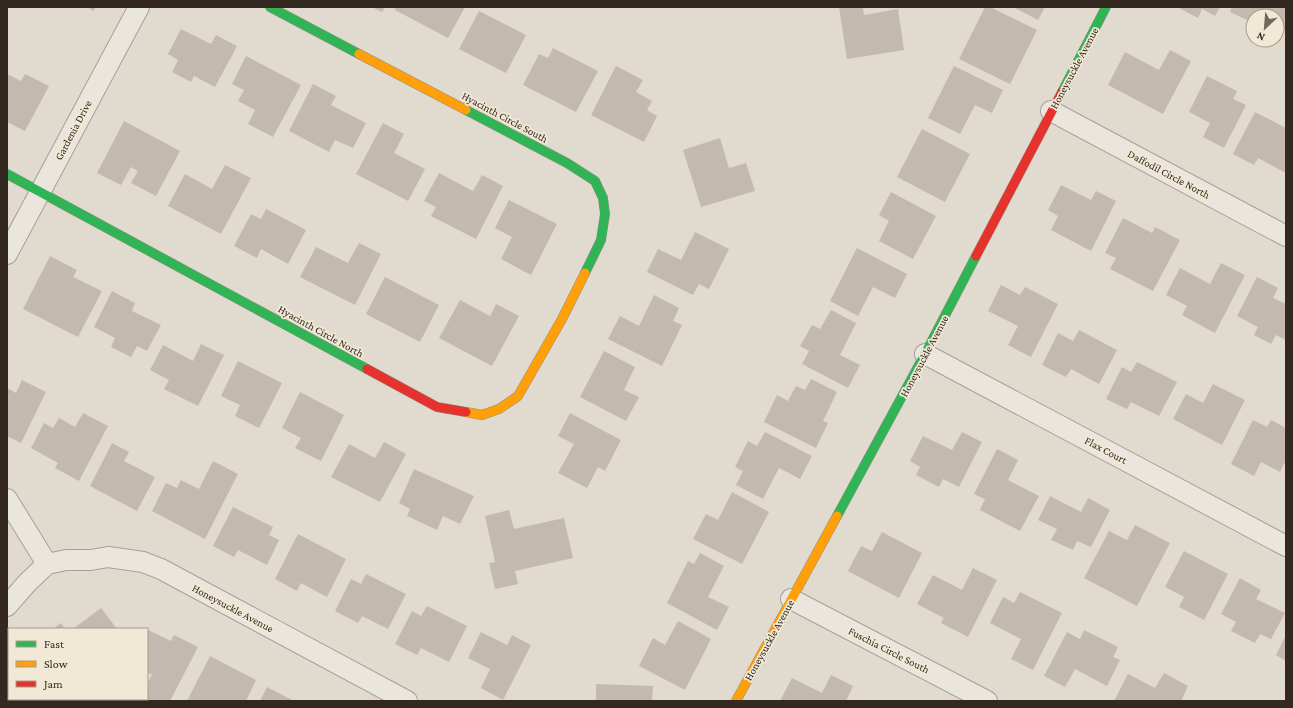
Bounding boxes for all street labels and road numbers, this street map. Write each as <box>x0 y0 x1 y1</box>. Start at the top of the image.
street label: Honeysuckle Avenue <box>1047 25 1101 111</box>
street label: Hyacinth Circle South <box>460 89 550 146</box>
street label: Gardenia Drive <box>52 98 94 162</box>
street label: Daffodil Circle North <box>1126 147 1212 201</box>
street label: Hyacinth Circle North <box>276 303 366 360</box>
street label: Honeysuckle Avenue <box>897 313 951 399</box>
street label: Flax Court <box>1083 434 1129 466</box>
street label: Honeysuckle Avenue <box>190 581 276 635</box>
street label: Honeysuckle Avenue <box>742 597 797 683</box>
street label: Fuschia Circle South <box>847 624 932 676</box>

